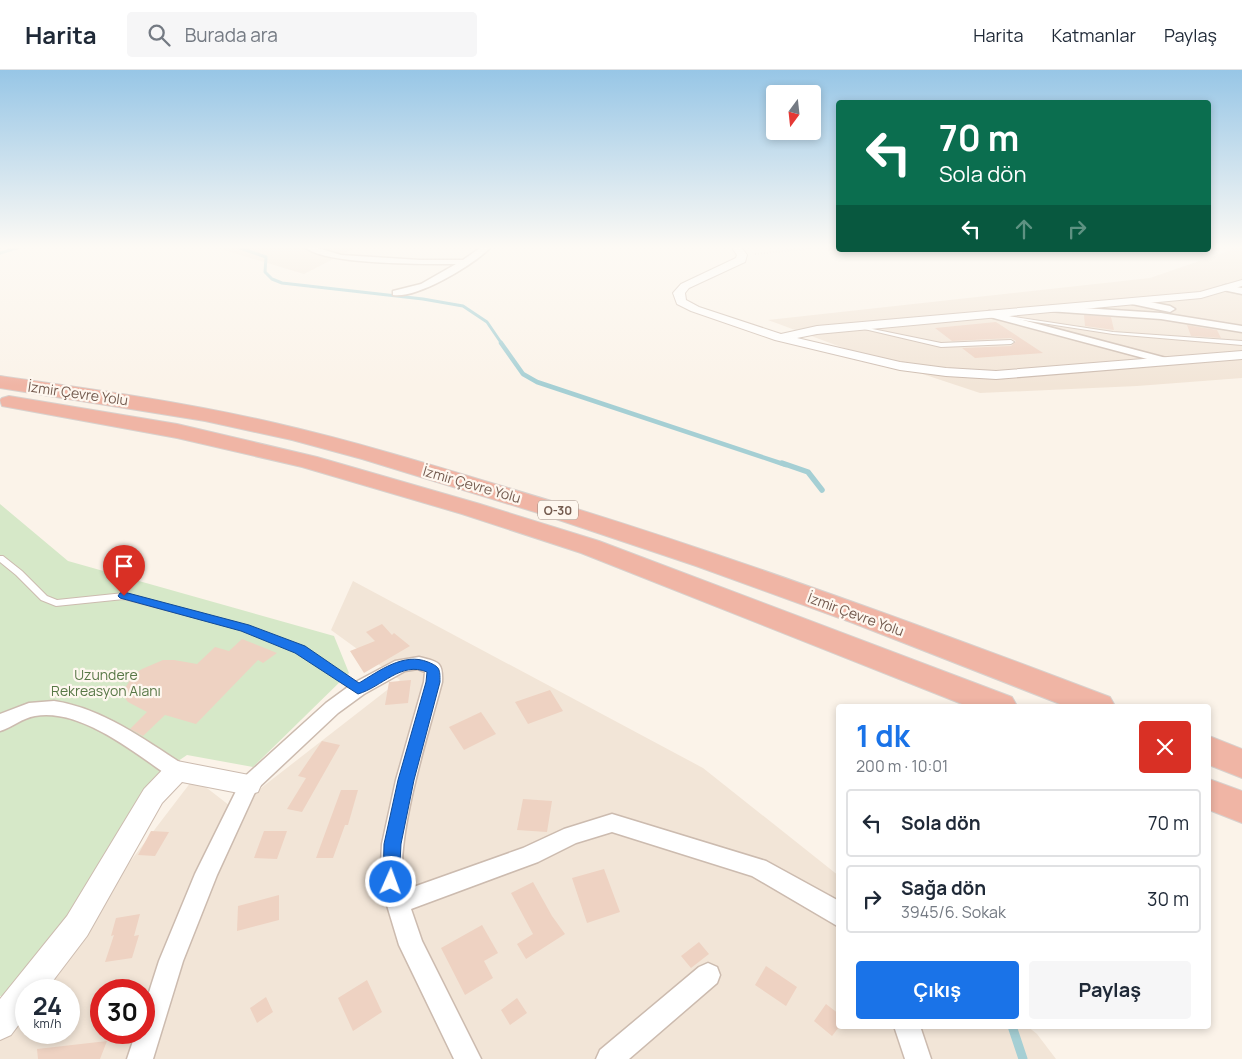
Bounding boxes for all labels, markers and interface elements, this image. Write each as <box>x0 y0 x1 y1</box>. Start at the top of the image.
search box <box>127 12 477 57</box>
text: Harita <box>25 18 97 51</box>
icon: search <box>145 21 173 49</box>
text: Burada ara <box>185 22 278 48</box>
text: Harita <box>973 23 1023 47</box>
text: Katmanlar <box>1051 23 1136 47</box>
text: Paylaş <box>1164 23 1217 47</box>
north arrow <box>766 85 821 140</box>
map controls <box>766 85 821 140</box>
text: 70 m <box>939 114 1019 162</box>
icon: left <box>856 120 921 185</box>
text: Sola dön <box>939 159 1026 189</box>
icon: left <box>957 215 985 243</box>
icon: ahead <box>1010 215 1038 243</box>
icon: right <box>1063 215 1091 243</box>
street label: İzmir Çevre Yolu <box>27 377 129 409</box>
street label: İzmir Çevre Yolu <box>421 461 523 507</box>
road number: O-30 <box>538 500 578 520</box>
pin <box>103 545 145 596</box>
icon: arrive <box>110 552 138 580</box>
street label: İzmir Çevre Yolu <box>805 588 907 640</box>
park label: Uzundere Rekreasyon Alanı <box>51 665 161 700</box>
text: 1 dk <box>856 715 910 756</box>
button: close <box>1139 721 1191 773</box>
text: 200 m · 10:01 <box>856 755 948 777</box>
icon: left <box>858 809 886 837</box>
text: Sola dön <box>901 810 981 836</box>
text: 70 m <box>1148 810 1189 836</box>
position arrow <box>364 855 416 907</box>
text: Sağa dön <box>901 875 986 901</box>
icon: right <box>858 885 886 913</box>
text: 30 m <box>1147 886 1189 912</box>
text: 3945/6. Sokak <box>901 901 1006 923</box>
button: Çıkış <box>856 961 1019 1019</box>
button: Paylaş <box>1029 961 1191 1019</box>
speed limit sign: 30 <box>90 979 155 1044</box>
text: 24 <box>33 988 62 1023</box>
text: km/h <box>34 1015 61 1032</box>

